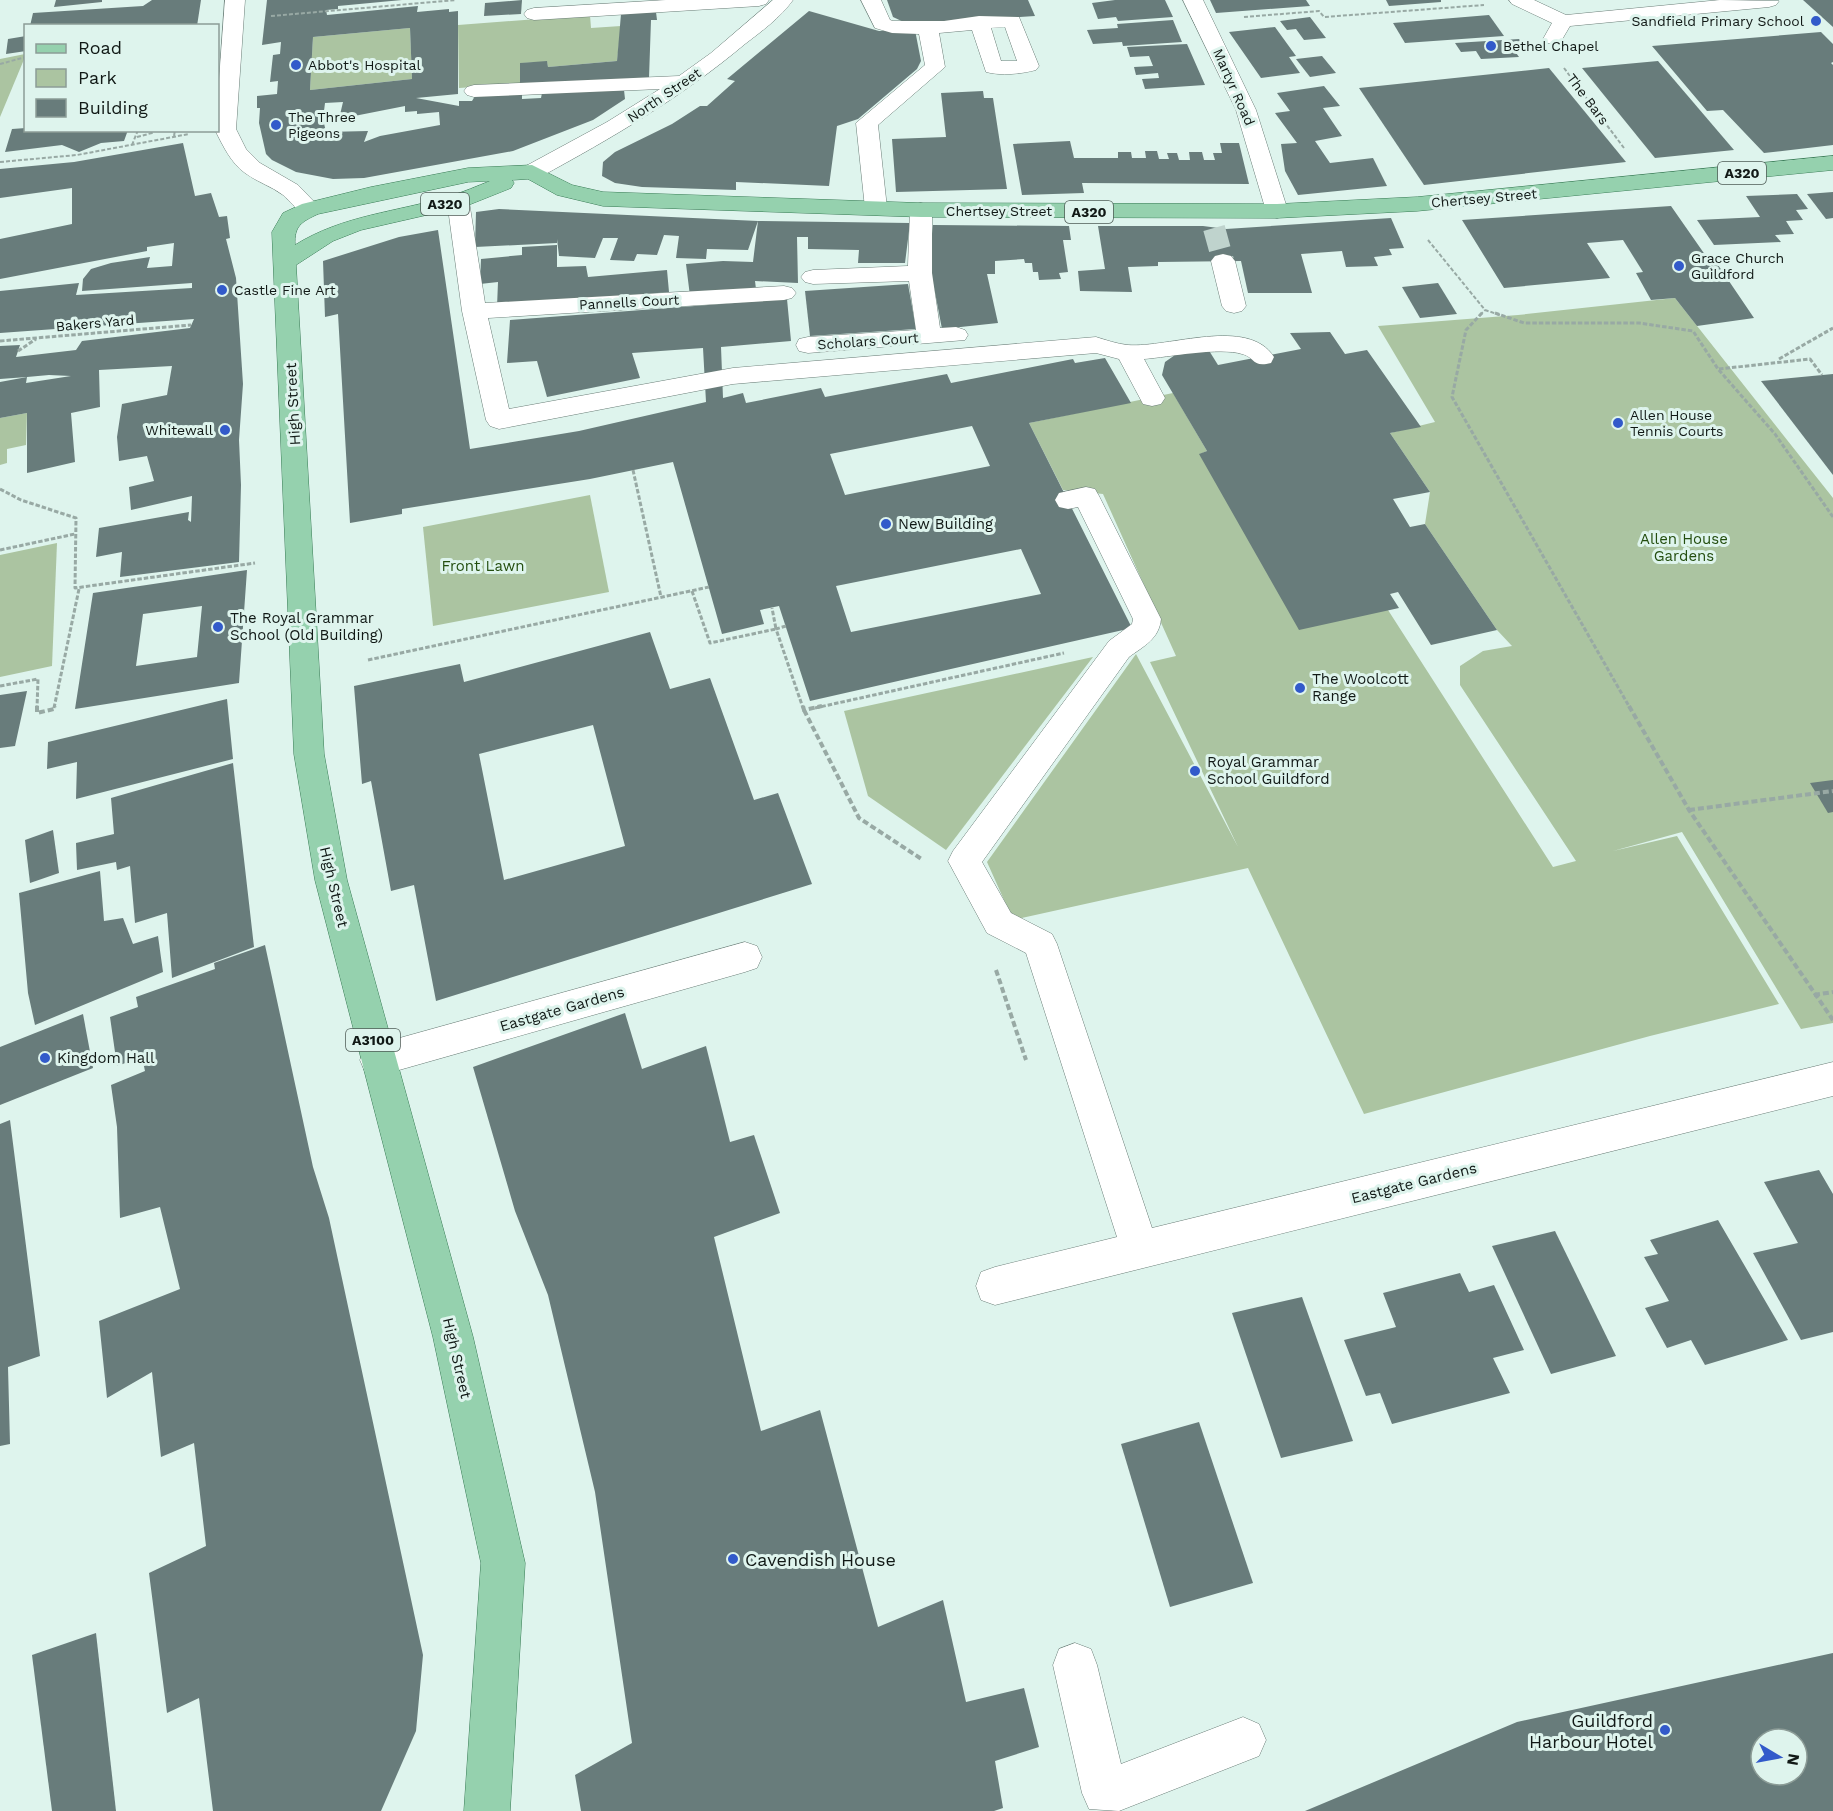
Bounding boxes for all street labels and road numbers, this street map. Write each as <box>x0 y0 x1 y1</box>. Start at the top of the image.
street label: Martyr Road <box>1210 46 1258 128</box>
street label: North Street <box>624 64 704 125</box>
street label: The Bars <box>1564 70 1612 128</box>
road number: A320 <box>1718 162 1766 184</box>
street label: Chertsey Street <box>1430 185 1538 211</box>
road number: A320 <box>421 193 469 215</box>
road number: A320 <box>1065 201 1113 223</box>
street label: Chertsey Street <box>946 203 1052 219</box>
street label: Pannells Court <box>578 291 680 313</box>
street label: Bakers Yard <box>55 312 135 334</box>
street label: Scholars Court <box>817 329 919 353</box>
street label: High Street <box>282 362 304 446</box>
street label: High Street <box>316 845 352 930</box>
street label: Eastgate Gardens <box>498 983 627 1035</box>
road number: A3100 <box>346 1029 400 1051</box>
street label: Eastgate Gardens <box>1349 1159 1479 1207</box>
street label: High Street <box>439 1316 475 1401</box>

